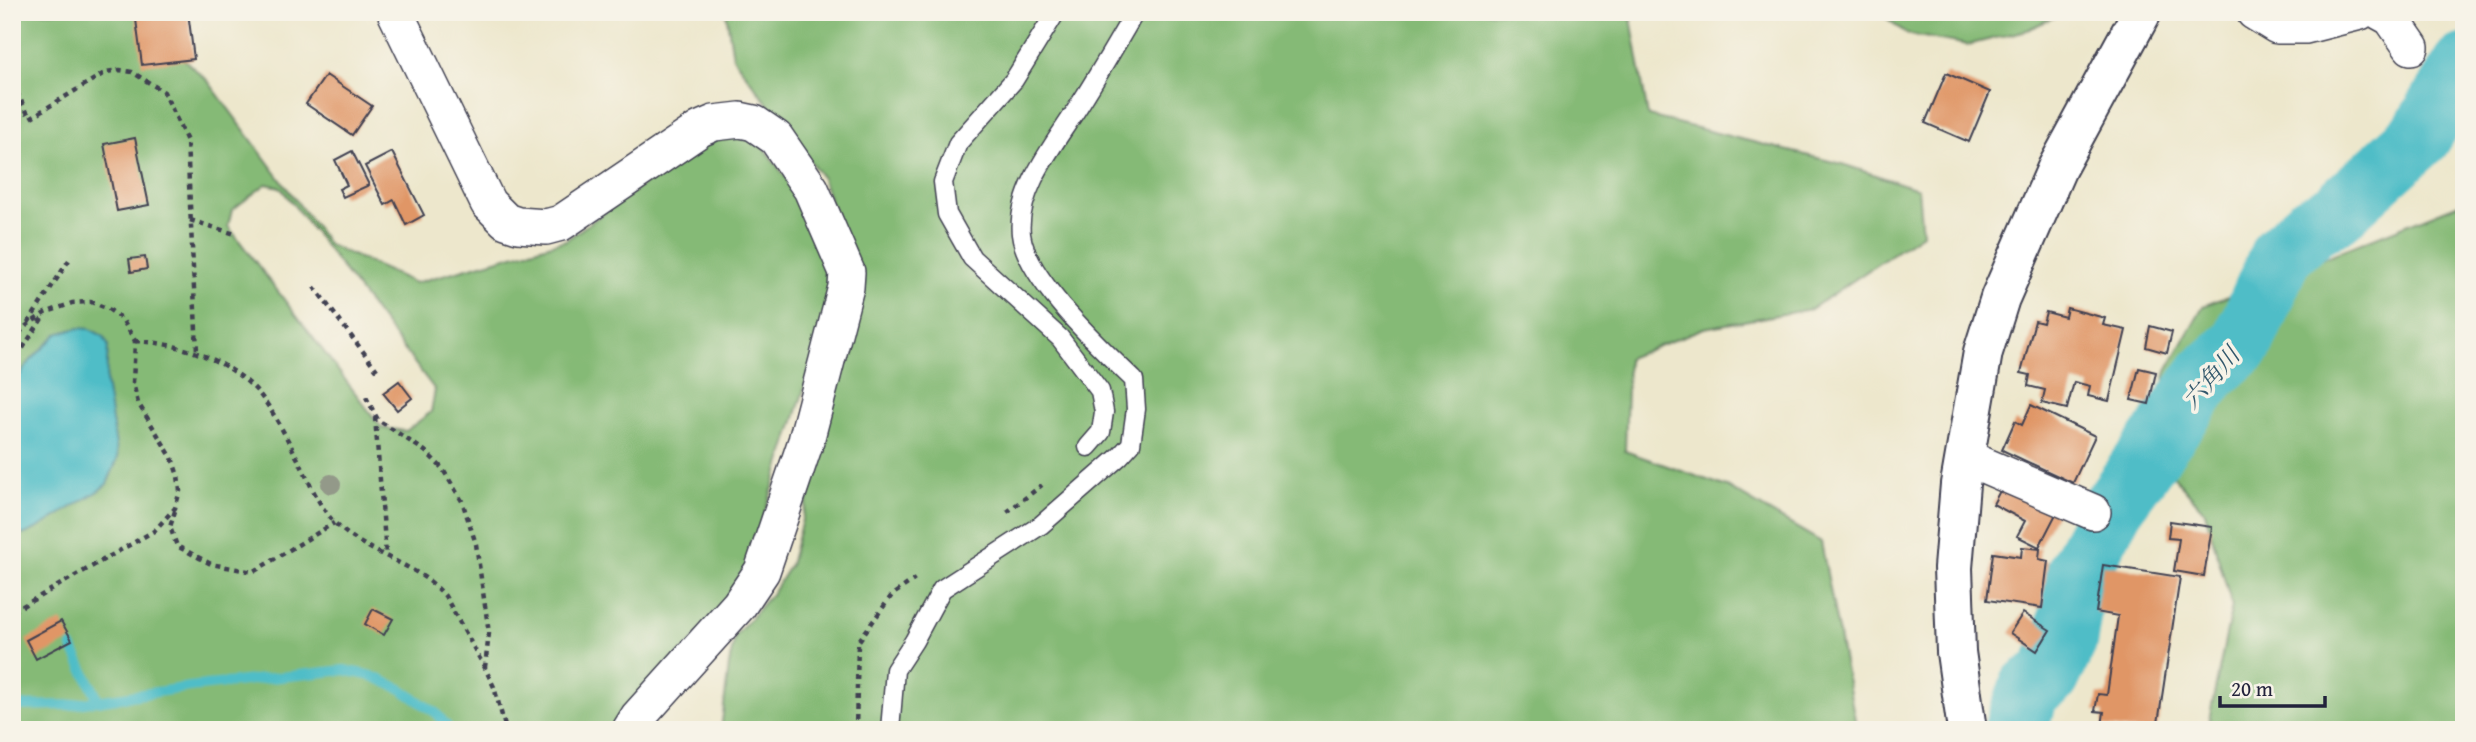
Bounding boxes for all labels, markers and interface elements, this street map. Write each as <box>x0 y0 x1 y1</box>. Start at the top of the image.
water label: 六角川 <box>2174 337 2249 416</box>
scale bar <box>2220 665 2326 709</box>
text: 20 m <box>2231 673 2273 704</box>

